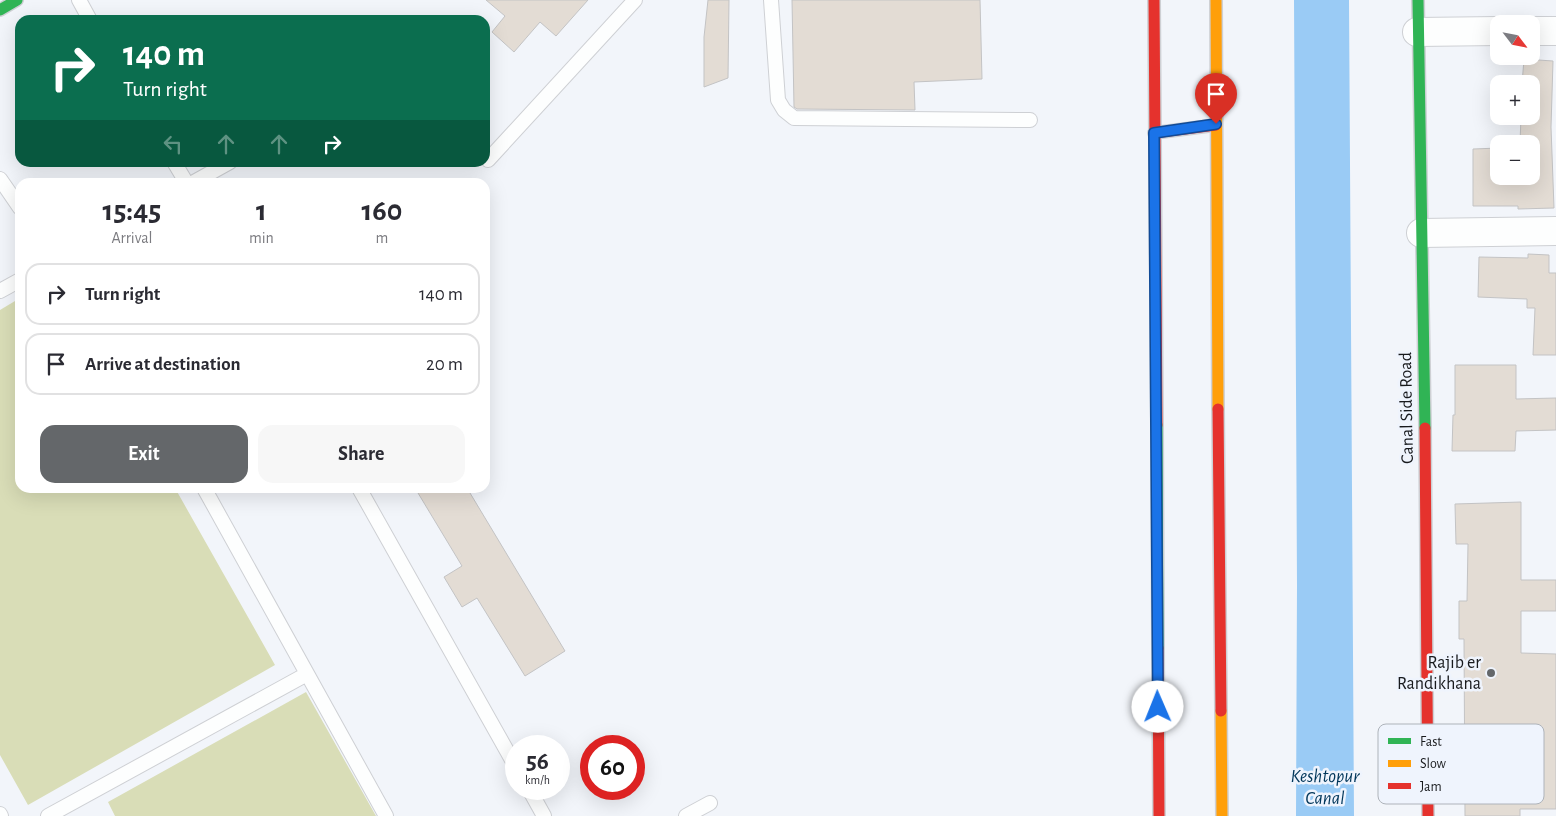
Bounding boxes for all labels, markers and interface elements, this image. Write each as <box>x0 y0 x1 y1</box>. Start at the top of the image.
north arrow <box>1490 15 1540 65</box>
map controls <box>1490 15 1540 185</box>
icon: right <box>40 35 105 100</box>
text: 140 m <box>123 37 205 72</box>
pin <box>1195 73 1237 124</box>
button: + <box>1490 75 1540 125</box>
text: Turn right <box>123 78 207 100</box>
icon: arrive <box>1202 80 1230 108</box>
icon: left <box>159 130 187 158</box>
icon: ahead <box>212 130 240 158</box>
icon: ahead <box>265 130 293 158</box>
icon: right <box>318 130 346 158</box>
button: − <box>1490 135 1540 185</box>
text: 15:45 <box>103 196 161 226</box>
text: 1 <box>256 196 267 226</box>
text: 160 <box>361 196 402 226</box>
text: Arrival <box>111 230 153 246</box>
text: min <box>249 230 274 246</box>
text: m <box>376 230 388 246</box>
icon: right <box>42 280 70 308</box>
text: Turn right <box>85 285 160 304</box>
text: 140 m <box>419 285 463 304</box>
icon: arrive <box>42 350 70 378</box>
street label: Canal Side Road <box>1397 352 1417 464</box>
text: Arrive at destination <box>85 355 241 374</box>
text: 20 m <box>426 355 463 374</box>
button: Exit <box>40 425 248 483</box>
button: Share <box>258 425 465 483</box>
place label: Rajib er Randikhana <box>1397 654 1481 693</box>
marker: Rajib er Randikhana <box>1485 667 1497 679</box>
position arrow <box>1131 680 1183 732</box>
legend <box>1378 724 1544 804</box>
speed limit sign: 60 <box>580 735 645 800</box>
text: Fast <box>1420 735 1442 749</box>
text: 56 <box>526 749 549 774</box>
text: Slow <box>1420 757 1447 771</box>
water label: Keshtopur Canal <box>1291 767 1360 808</box>
text: km/h <box>525 774 550 786</box>
text: Jam <box>1420 780 1442 794</box>

